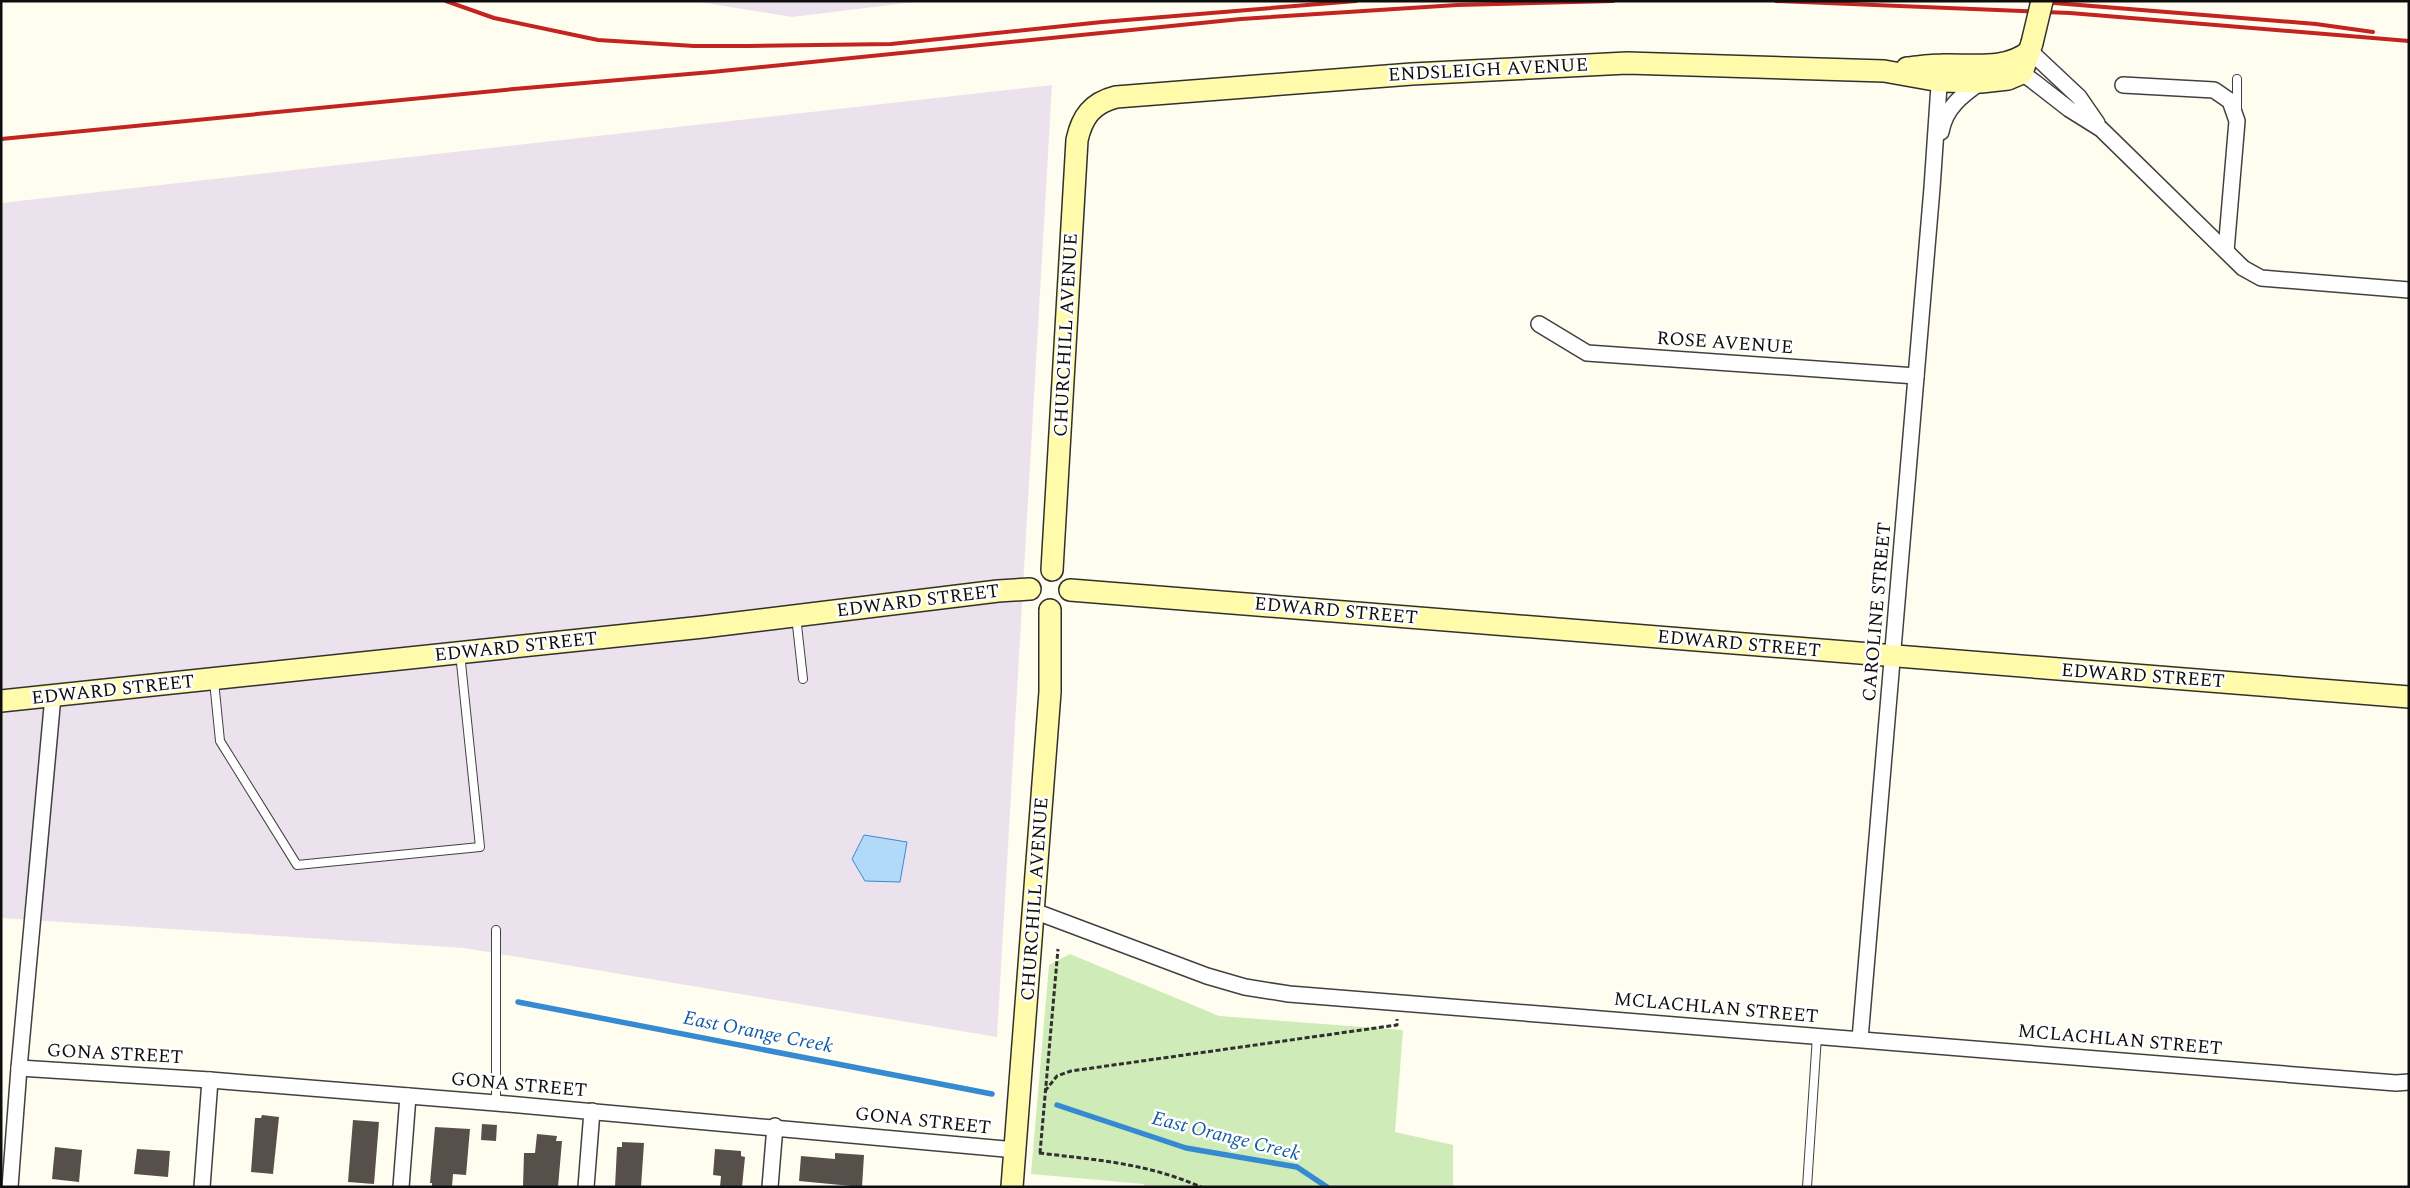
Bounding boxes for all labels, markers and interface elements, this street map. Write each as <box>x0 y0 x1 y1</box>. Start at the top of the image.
street label: ENDSLEIGH AVENUE <box>1387 50 1589 90</box>
street label: CHURCHILL AVENUE <box>1046 232 1086 438</box>
street label: ROSE AVENUE <box>1656 324 1794 362</box>
street label: CAROLINE STREET <box>1855 521 1899 703</box>
street label: EDWARD STREET <box>835 577 1001 625</box>
street label: EDWARD STREET <box>1253 589 1419 633</box>
street label: EDWARD STREET <box>1656 622 1822 666</box>
street label: EDWARD STREET <box>433 624 599 670</box>
street label: EDWARD STREET <box>2060 656 2226 696</box>
street label: EDWARD STREET <box>30 667 196 713</box>
street label: CHURCHILL AVENUE <box>1013 796 1057 1002</box>
street label: MCLACHLAN STREET <box>1612 985 1820 1031</box>
water label: East Orange Creek <box>680 1003 836 1061</box>
street label: MCLACHLAN STREET <box>2016 1017 2224 1063</box>
street label: GONA STREET <box>46 1036 184 1072</box>
street label: GONA STREET <box>450 1065 588 1105</box>
street label: GONA STREET <box>854 1099 992 1143</box>
water label: East Orange Creek <box>1149 1103 1304 1169</box>

